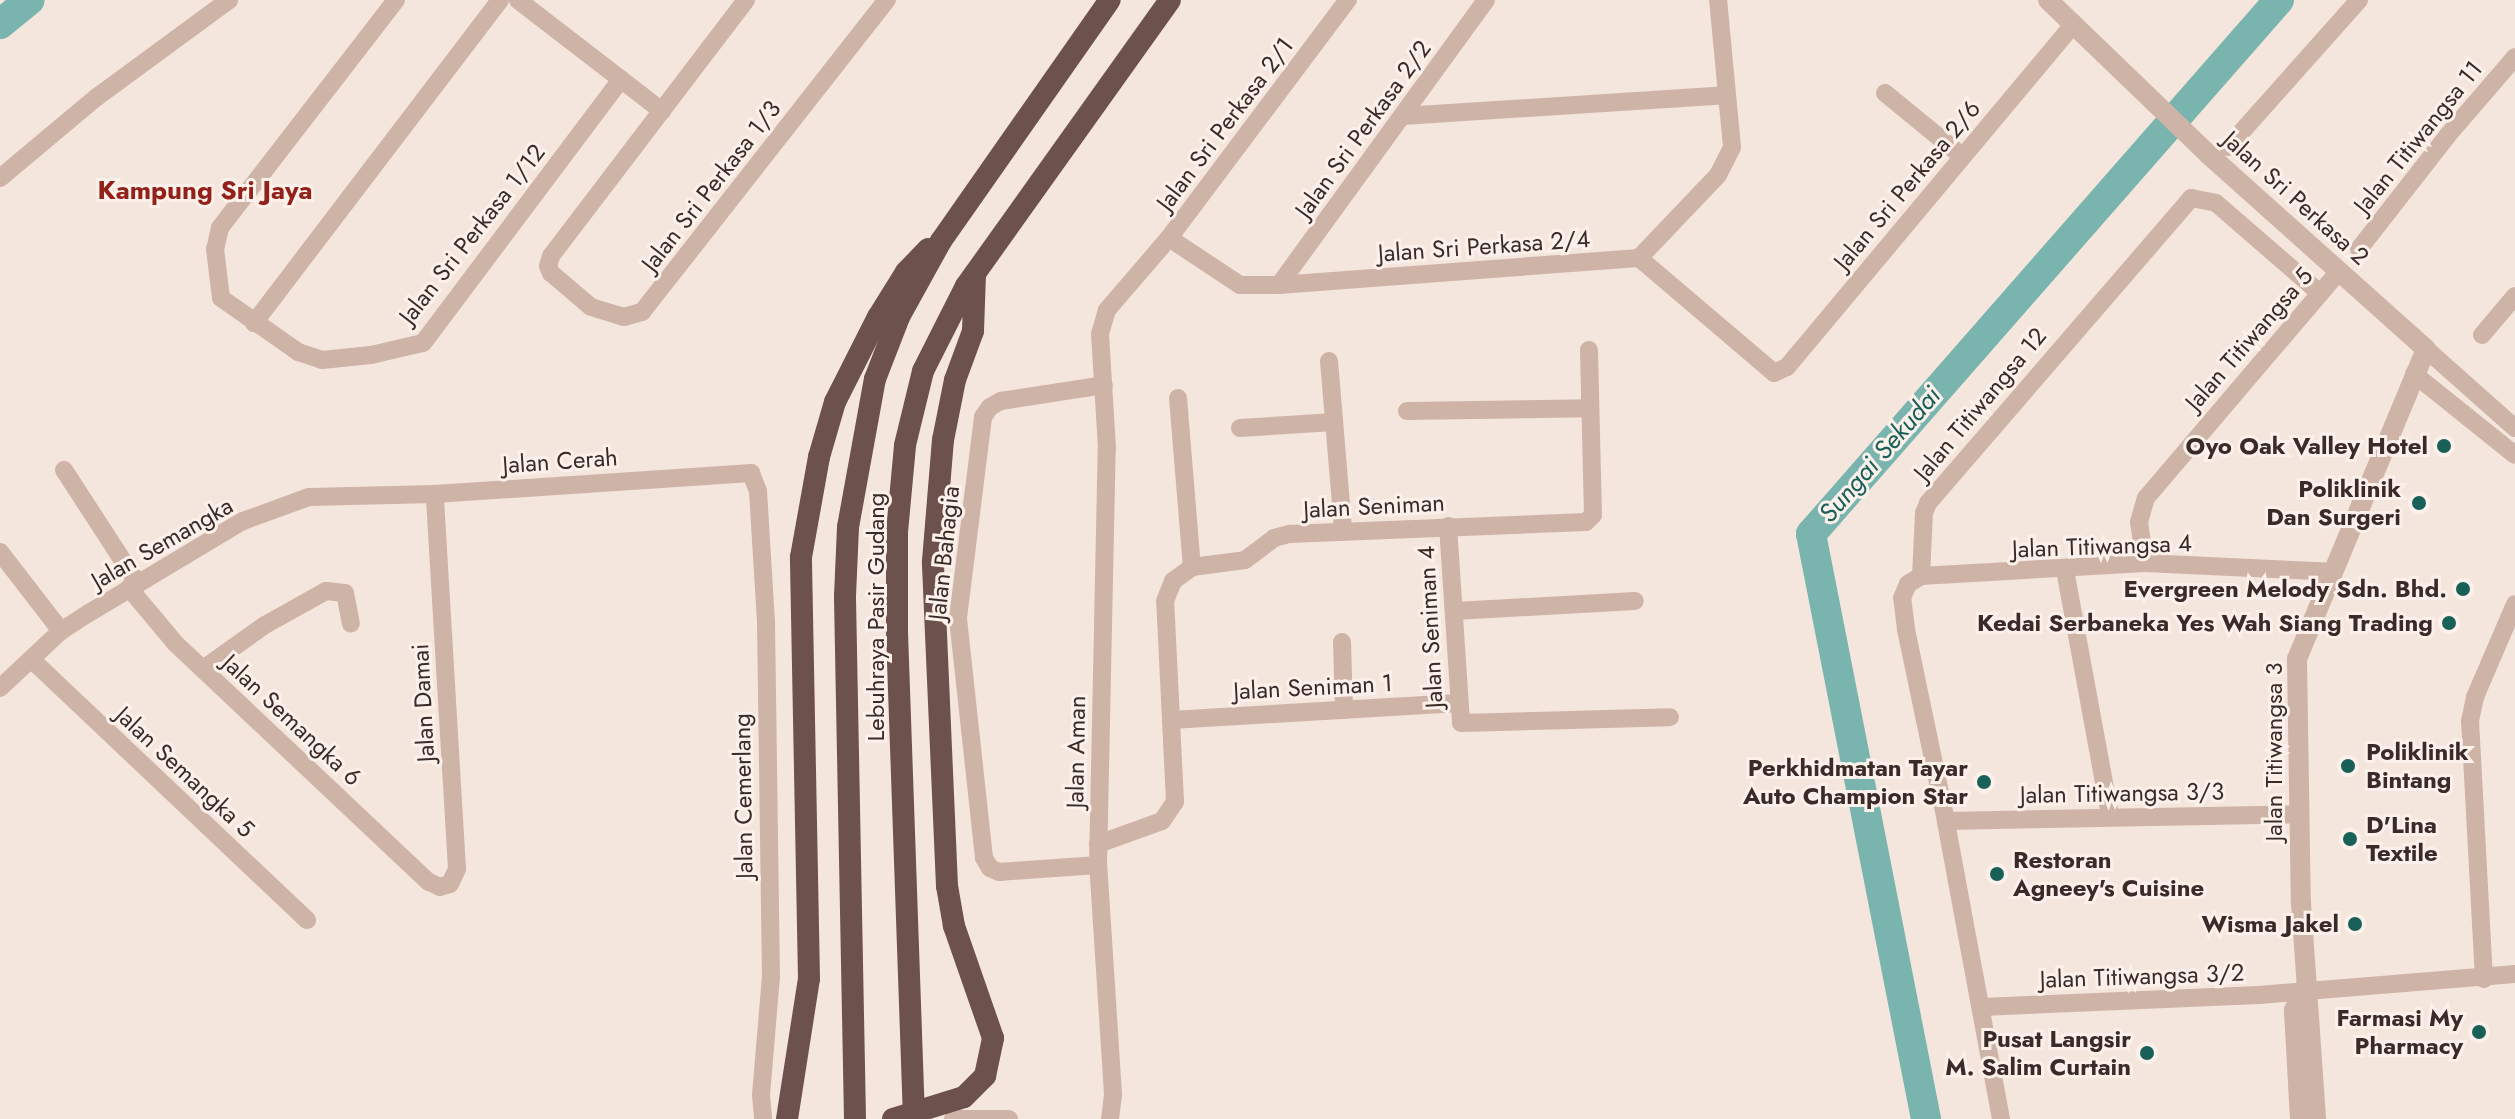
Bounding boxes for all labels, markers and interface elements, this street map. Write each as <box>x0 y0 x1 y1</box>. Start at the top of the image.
street label: Jalan Sri Perkasa 2/1 <box>1151 32 1299 216</box>
street label: Jalan Sri Perkasa 2/2 <box>1289 35 1437 223</box>
street label: Jalan Titiwangsa 11 <box>2348 55 2488 219</box>
street label: Jalan Sri Perkasa 2/6 <box>1828 94 1986 276</box>
street label: Jalan Sri Perkasa 1/3 <box>635 95 787 277</box>
street label: Jalan Sri Perkasa 2 <box>2217 125 2375 271</box>
street label: Jalan Sri Perkasa 1/12 <box>393 138 551 330</box>
district label: Kampung Sri Jaya <box>97 175 313 207</box>
street label: Jalan Sri Perkasa 2/4 <box>1377 224 1591 268</box>
street label: Jalan Titiwangsa 5 <box>2179 262 2319 416</box>
street label: Jalan Titiwangsa 12 <box>1908 322 2052 486</box>
water label: Sungai Sekudai <box>1813 381 1947 529</box>
place label: Oyo Oak Valley Hotel <box>2186 432 2428 460</box>
marker: Oyo Oak Valley Hotel <box>2435 437 2453 455</box>
street label: Jalan Cerah <box>501 443 619 479</box>
place label: Poliklinik Dan Surgeri <box>2266 475 2401 531</box>
street label: Jalan Bahagia <box>923 485 965 621</box>
street label: Jalan Seniman <box>1303 488 1445 524</box>
street label: Jalan Semangka <box>86 491 238 595</box>
street label: Lebuhraya Pasir Gudang <box>862 492 890 742</box>
marker: Poliklinik Dan Surgeri <box>2408 492 2430 514</box>
street label: Jalan Titiwangsa 4 <box>2011 528 2193 564</box>
street label: Jalan Seniman 4 <box>1411 545 1449 709</box>
place label: Evergreen Melody Sdn. Bhd. <box>2123 575 2447 603</box>
marker: Evergreen Melody Sdn. Bhd. <box>2454 580 2472 598</box>
place label: Kedai Serbaneka Yes Wah Siang Trading <box>1977 609 2433 637</box>
marker: Kedai Serbaneka Yes Wah Siang Trading <box>2440 614 2458 632</box>
street label: Jalan Damai <box>406 643 440 763</box>
street label: Jalan Semangka 6 <box>217 648 367 792</box>
street label: Jalan Titiwangsa 3 <box>2260 662 2288 842</box>
street label: Jalan Seniman 1 <box>1233 668 1393 706</box>
street label: Jalan Aman <box>1061 695 1091 809</box>
street label: Jalan Semangka 5 <box>110 700 260 844</box>
street label: Jalan Cemerlang <box>727 713 759 879</box>
place label: Poliklinik Bintang <box>2366 738 2469 794</box>
place label: Perkhidmatan Tayar Auto Champion Star <box>1743 754 1968 810</box>
marker: Poliklinik Bintang <box>2337 755 2359 777</box>
marker: Perkhidmatan Tayar Auto Champion Star <box>1975 773 1993 791</box>
street label: Jalan Titiwangsa 3/3 <box>2020 777 2224 809</box>
place label: D'Lina Textile <box>2366 811 2438 867</box>
marker: D'Lina Textile <box>2341 830 2359 848</box>
place label: Restoran Agneey's Cuisine <box>2013 846 2204 902</box>
marker: Restoran Agneey's Cuisine <box>1988 865 2006 883</box>
place label: Wisma Jakel <box>2201 910 2339 938</box>
marker: Wisma Jakel <box>2346 915 2364 933</box>
street label: Jalan Titiwangsa 3/2 <box>2039 958 2245 994</box>
place label: Farmasi My Pharmacy <box>2336 1004 2463 1060</box>
marker: Farmasi My Pharmacy <box>2470 1023 2488 1041</box>
place label: Pusat Langsir M. Salim Curtain <box>1945 1025 2131 1081</box>
marker: Pusat Langsir M. Salim Curtain <box>2138 1044 2156 1062</box>

